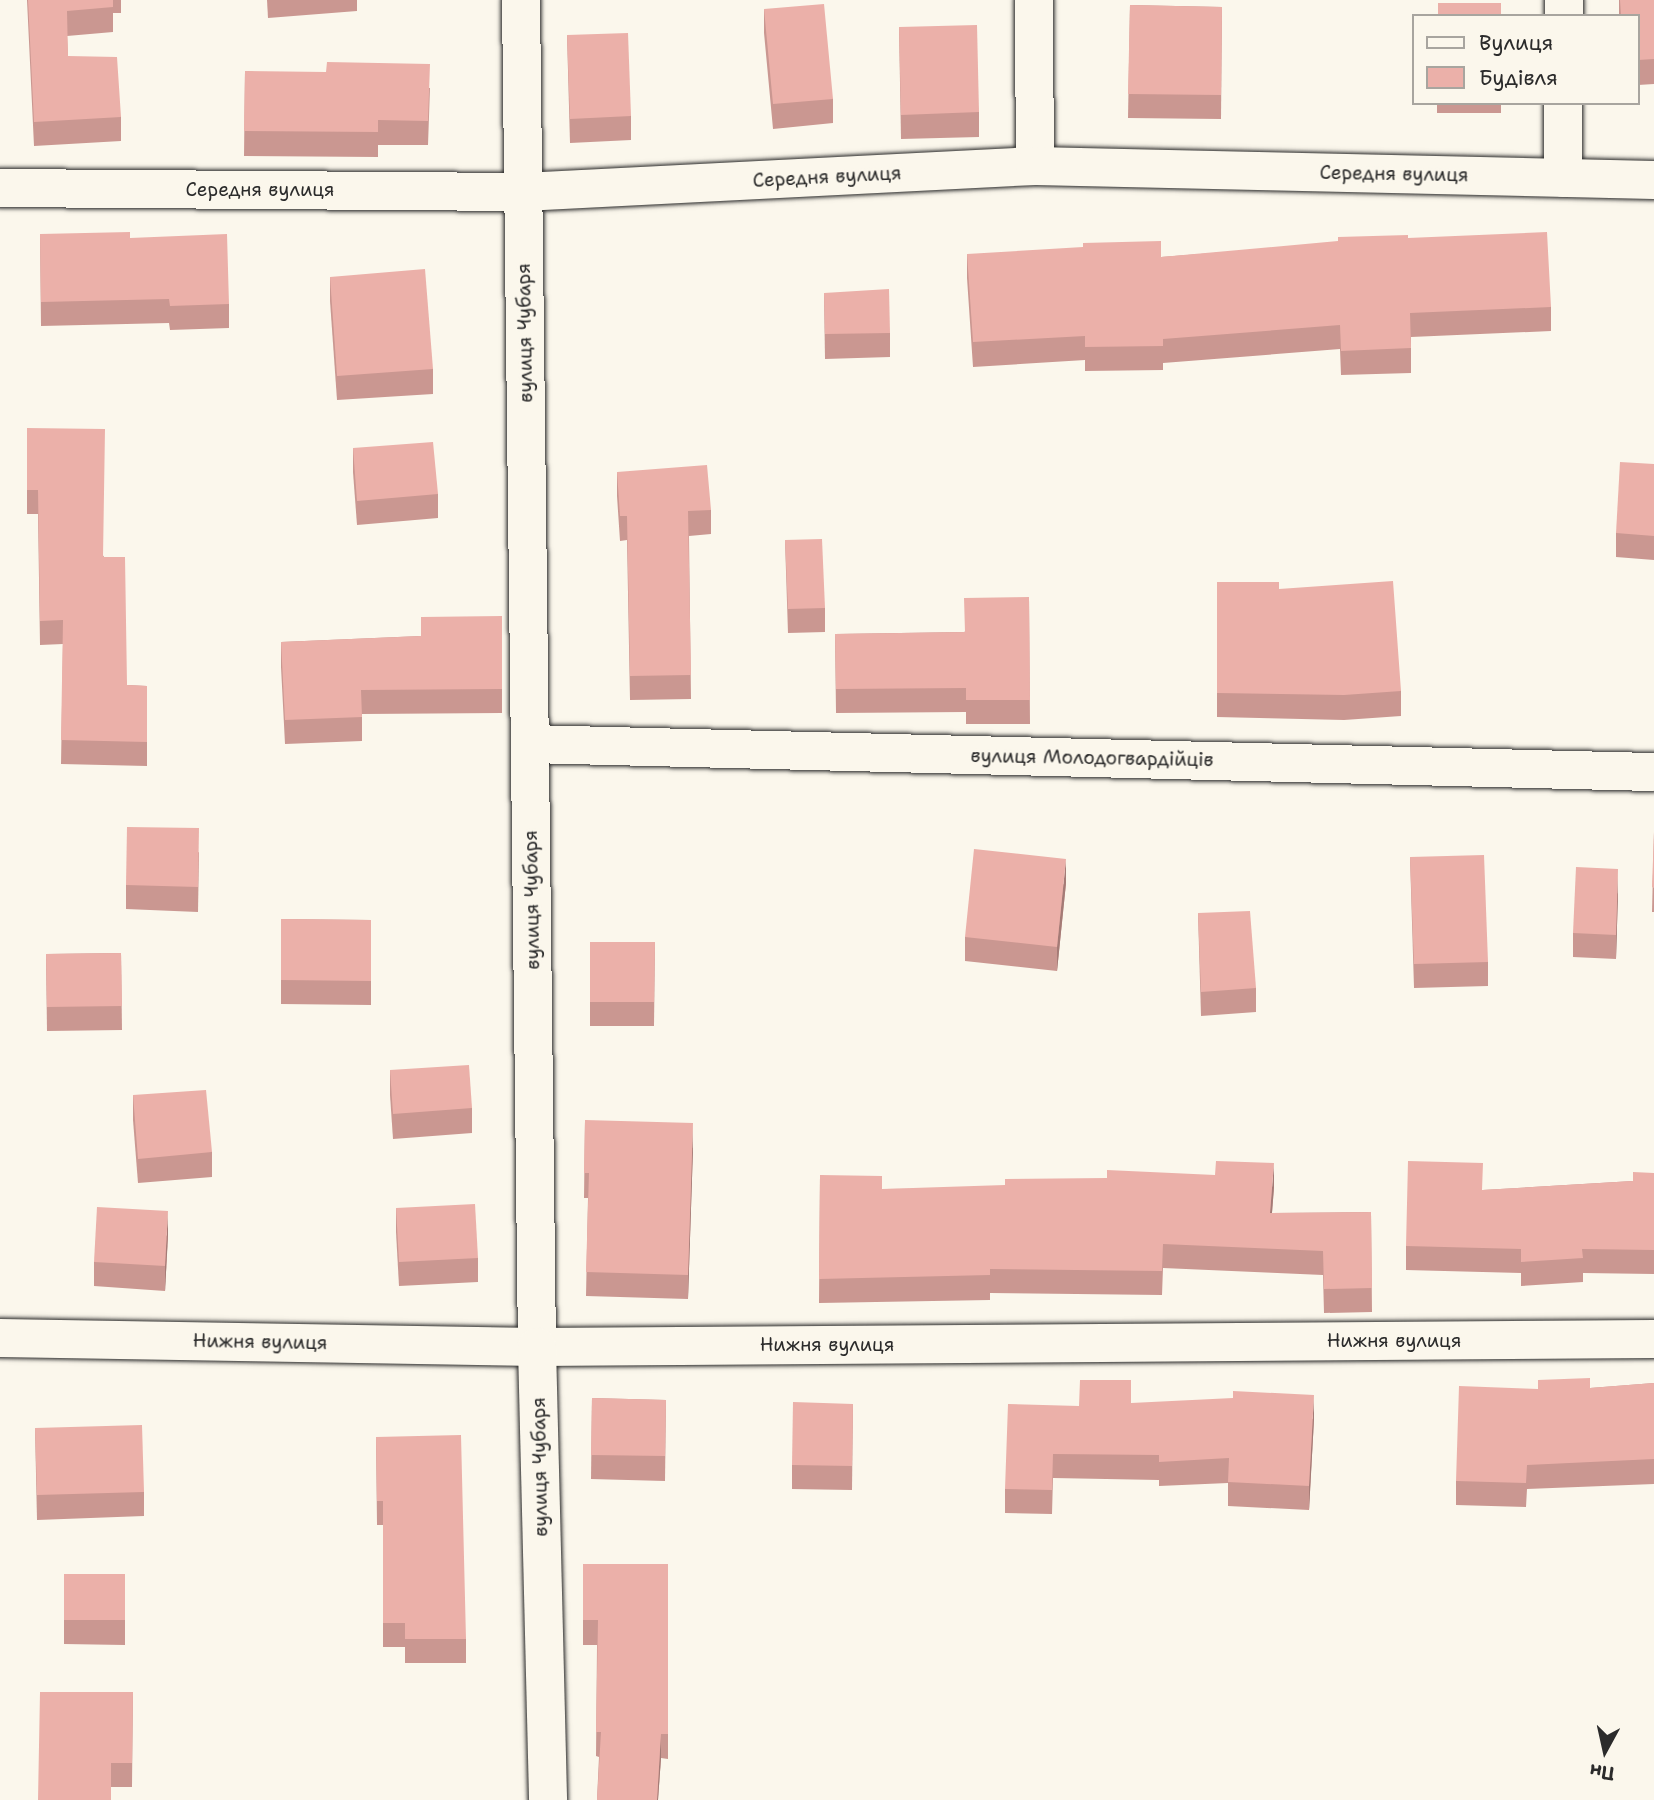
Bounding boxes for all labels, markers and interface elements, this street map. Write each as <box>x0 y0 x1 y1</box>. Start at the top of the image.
legend <box>1412 14 1640 105</box>
text: Вулиця <box>1479 29 1553 57</box>
text: Будівля <box>1479 64 1558 92</box>
street label: Середня вулиця <box>1319 161 1469 187</box>
street label: Середня вулиця <box>752 162 902 192</box>
street label: Середня вулиця <box>186 179 334 201</box>
street label: вулиця Чубаря <box>512 263 538 403</box>
street label: вулиця Молодогвардійців <box>970 744 1214 772</box>
street label: вулиця Чубаря <box>519 830 545 970</box>
street label: Нижня вулиця <box>192 1329 328 1355</box>
street label: Нижня вулиця <box>1327 1330 1461 1352</box>
street label: Нижня вулиця <box>760 1334 894 1356</box>
street label: вулиця Чубаря <box>527 1397 553 1537</box>
north arrow <box>1570 1716 1640 1786</box>
text: Пн <box>1588 1758 1616 1786</box>

